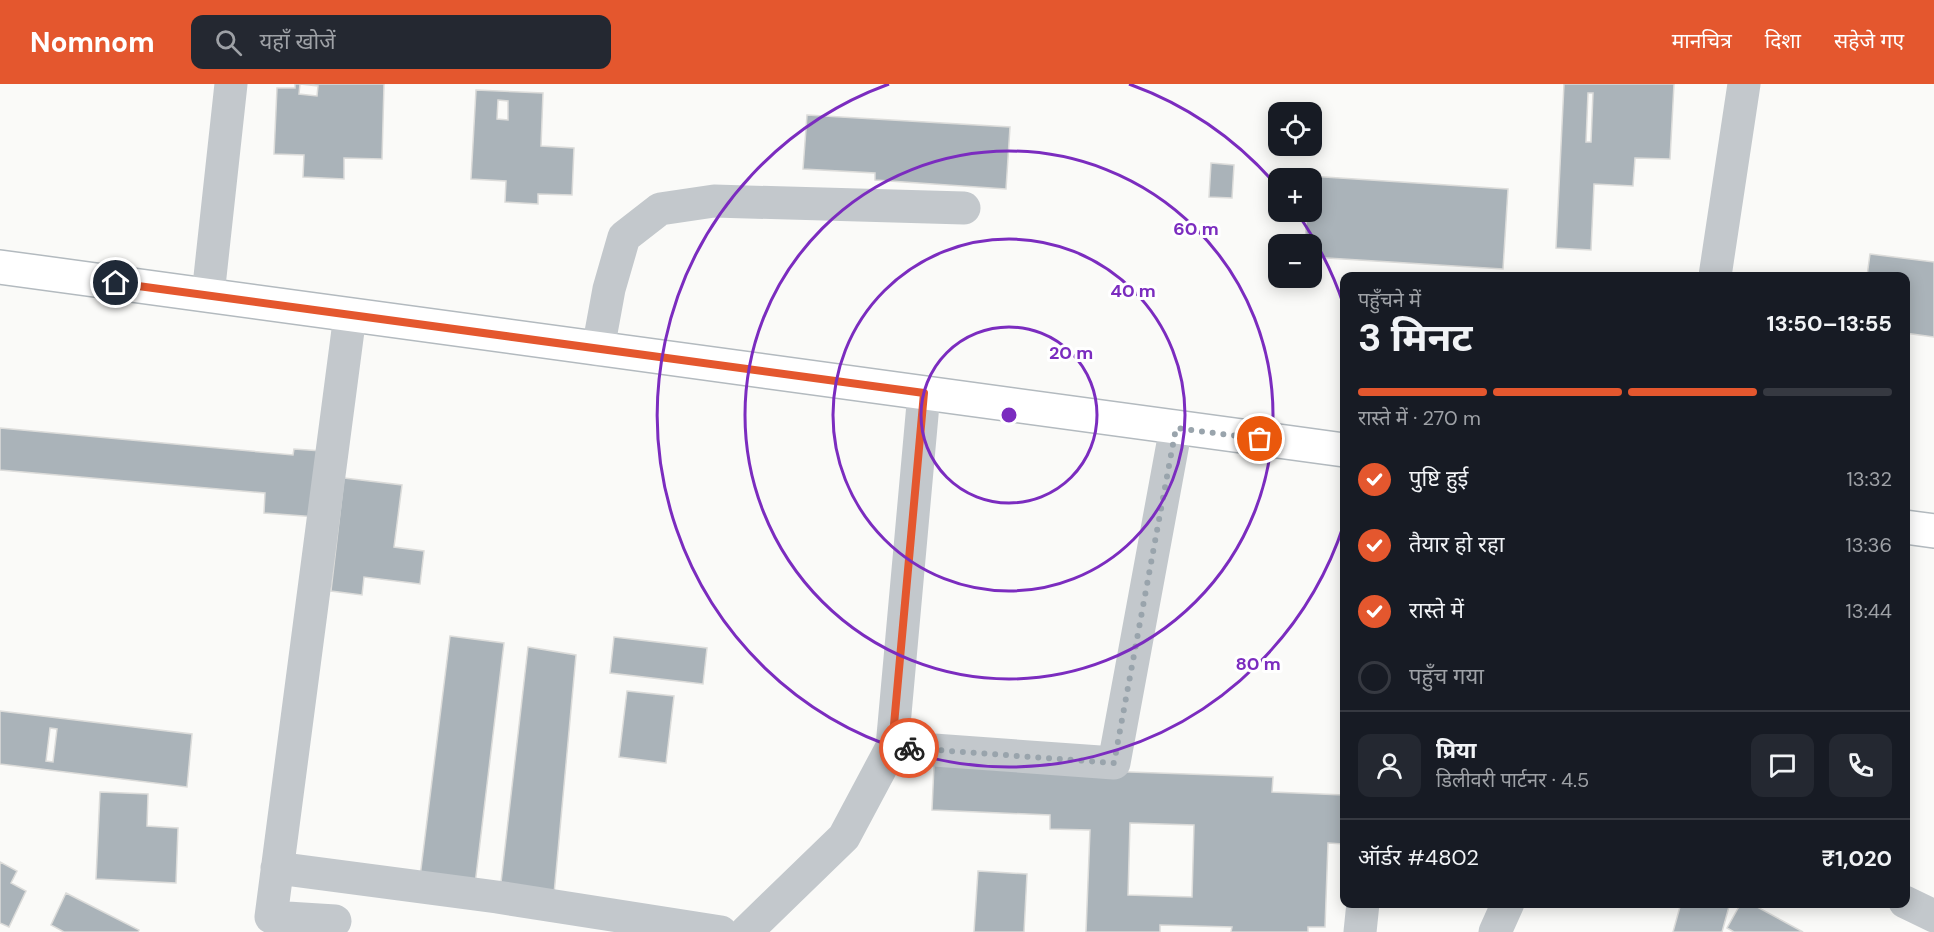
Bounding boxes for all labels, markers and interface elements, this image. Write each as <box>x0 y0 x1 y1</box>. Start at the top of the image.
search box <box>191 15 611 69</box>
text: Nomnom <box>30 24 155 61</box>
icon: search <box>212 26 245 59</box>
text: यहाँ खोजें <box>260 27 336 56</box>
text: मानचित्र <box>1672 27 1732 55</box>
text: दिशा <box>1765 27 1801 55</box>
text: सहेजे गए <box>1834 27 1904 55</box>
map controls <box>1268 102 1322 288</box>
button: locate <box>1268 102 1322 156</box>
button: + <box>1268 168 1322 222</box>
text: 60 m <box>1173 217 1219 241</box>
button: − <box>1268 234 1322 288</box>
pin <box>90 257 141 308</box>
icon: home <box>99 266 132 299</box>
text: 40 m <box>1110 279 1156 303</box>
text: पहुँचने में <box>1358 287 1421 313</box>
text: 13:50–13:55 <box>1766 309 1892 338</box>
text: 3 मिनट <box>1358 312 1473 363</box>
text: 20 m <box>1049 341 1093 365</box>
centre of rings <box>999 405 1019 425</box>
text: रास्ते में · 270 m <box>1358 405 1481 431</box>
pin <box>1234 413 1285 464</box>
icon: bag <box>1243 422 1276 455</box>
icon: check <box>1358 463 1391 496</box>
text: पुष्टि हुई <box>1409 464 1468 493</box>
text: 13:32 <box>1847 466 1892 492</box>
icon: check <box>1358 529 1391 562</box>
text: तैयार हो रहा <box>1409 530 1504 559</box>
text: 13:36 <box>1846 532 1892 558</box>
icon: check <box>1358 595 1391 628</box>
text: रास्ते में <box>1409 596 1464 625</box>
text: 13:44 <box>1846 598 1892 624</box>
text: 80 m <box>1235 652 1281 676</box>
text: पहुँच गया <box>1409 662 1484 691</box>
courier <box>879 718 939 778</box>
icon: bike <box>893 732 926 765</box>
button: person <box>1358 734 1421 797</box>
button: chat <box>1751 734 1814 797</box>
button: phone <box>1829 734 1892 797</box>
text: प्रिया <box>1436 736 1476 765</box>
text: डिलीवरी पार्टनर · 4.5 <box>1436 767 1589 793</box>
text: ऑर्डर #4802 <box>1358 843 1479 872</box>
text: ₹1,020 <box>1822 844 1892 873</box>

